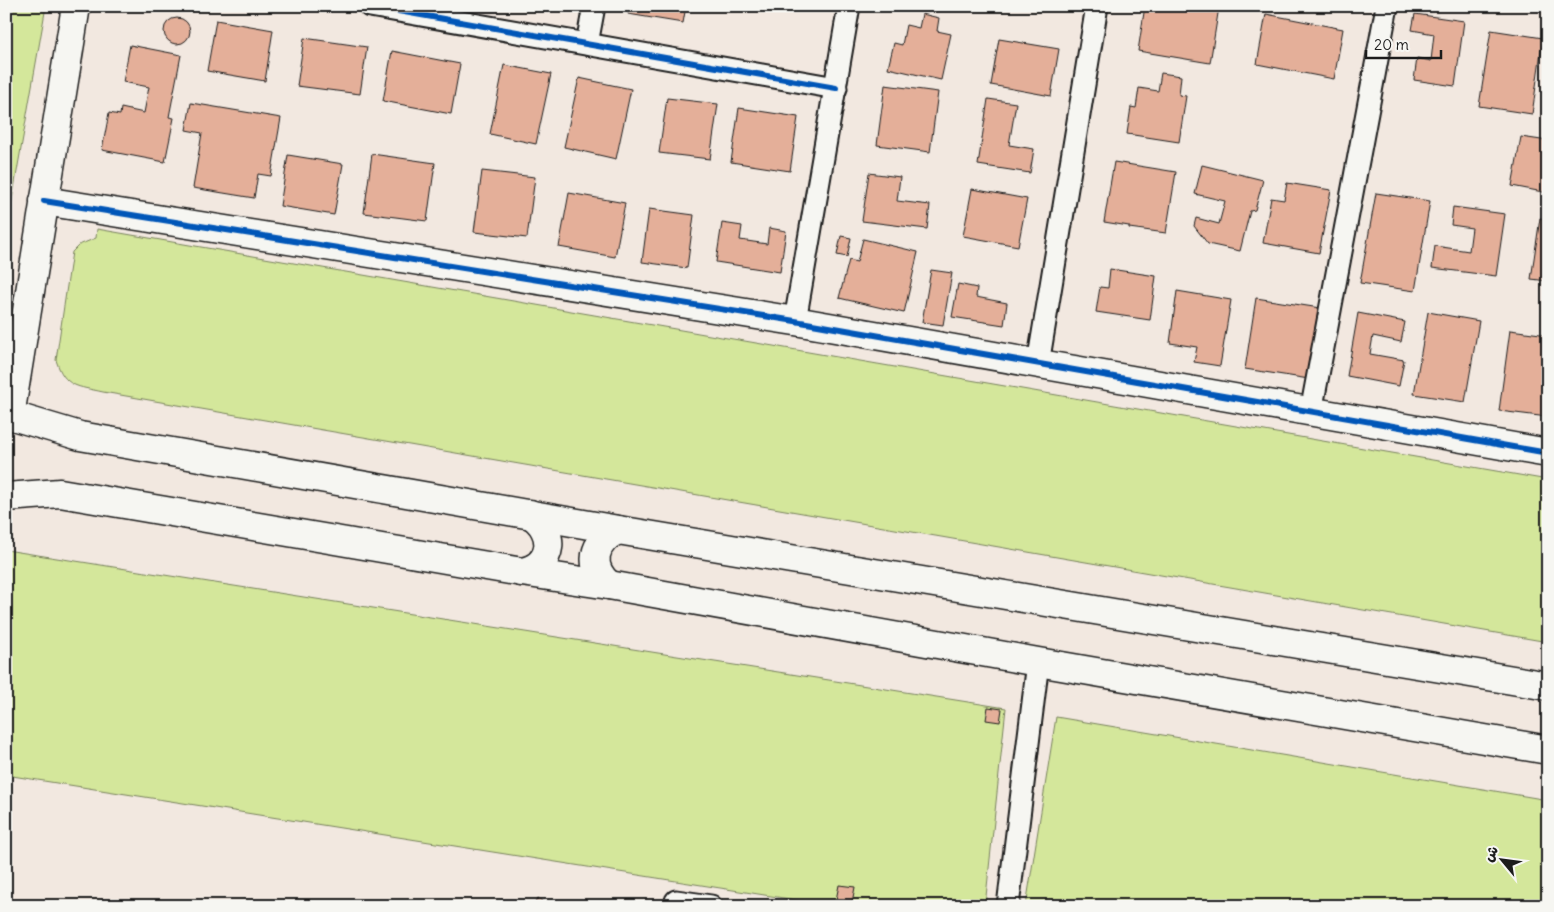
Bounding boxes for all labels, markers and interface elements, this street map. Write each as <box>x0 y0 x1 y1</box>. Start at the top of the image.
scale bar <box>1366 28 1442 60</box>
text: 20 m <box>1374 35 1409 54</box>
north arrow <box>1476 834 1526 884</box>
text: ش <box>1479 843 1502 865</box>

